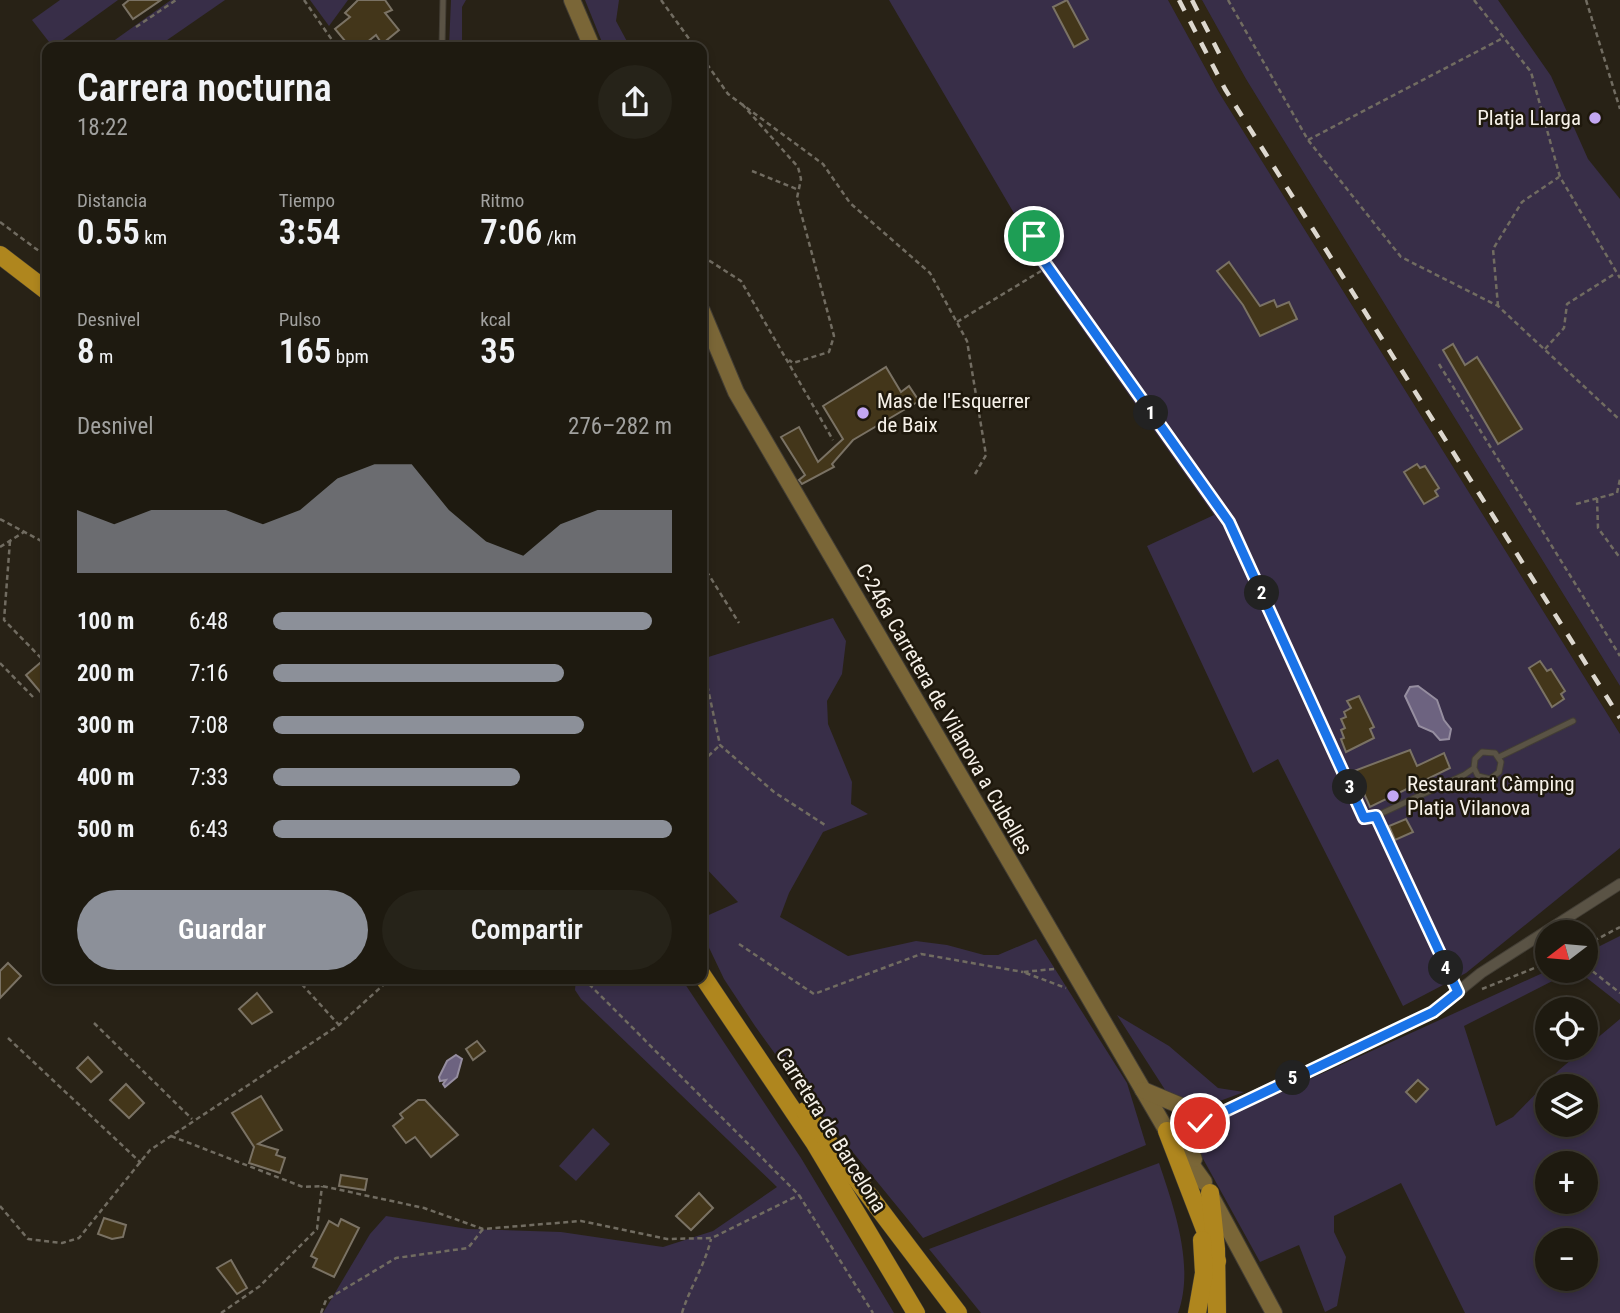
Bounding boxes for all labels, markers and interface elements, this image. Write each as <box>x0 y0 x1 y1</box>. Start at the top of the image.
button: share <box>598 65 672 139</box>
text: Carrera nocturna <box>77 66 332 110</box>
place label: Platja Llarga <box>1477 106 1581 130</box>
marker: Platja Llarga <box>1587 110 1603 126</box>
text: 18:22 <box>77 114 128 141</box>
text: Distancia <box>77 189 147 212</box>
text: Tiempo <box>279 189 335 212</box>
text: Ritmo <box>480 189 524 212</box>
pin <box>1004 206 1064 266</box>
text: 0.55 <box>77 212 140 253</box>
text: 3:54 <box>279 212 341 253</box>
text: 7:06 <box>480 212 542 253</box>
icon: arrive <box>1015 217 1053 255</box>
text: km <box>140 226 167 249</box>
text: /km <box>542 226 577 249</box>
text: Desnivel <box>77 308 140 331</box>
text: Pulso <box>279 308 321 331</box>
text: kcal <box>480 308 511 331</box>
text: 8 <box>77 331 95 372</box>
text: 165 <box>279 331 331 372</box>
text: 35 <box>480 331 516 372</box>
text: m <box>95 345 113 368</box>
text: bpm <box>331 345 369 368</box>
place label: Mas de l'Esquerrer de Baix <box>877 389 1030 437</box>
pin: 1 <box>1134 396 1168 430</box>
text: 1 <box>1146 401 1155 424</box>
marker: Mas de l'Esquerrer de Baix <box>855 405 871 421</box>
text: Desnivel <box>77 413 154 440</box>
text: 276–282 m <box>568 413 672 440</box>
street label: C-246a Carretera de Vilanova a Cubelles <box>851 559 1037 859</box>
pin: 2 <box>1244 576 1280 610</box>
text: 2 <box>1257 581 1266 604</box>
text: 100 m <box>77 608 134 635</box>
text: 6:48 <box>189 608 228 635</box>
text: 200 m <box>77 660 134 687</box>
text: 7:16 <box>189 660 228 687</box>
text: 300 m <box>77 712 134 739</box>
text: 7:08 <box>189 712 228 739</box>
text: 400 m <box>77 764 134 791</box>
text: 7:33 <box>189 764 228 791</box>
pin: 3 <box>1332 770 1368 804</box>
place label: Restaurant Càmping Platja Vilanova <box>1407 772 1575 820</box>
text: 3 <box>1345 775 1354 798</box>
marker: Restaurant Càmping Platja Vilanova <box>1385 788 1401 804</box>
text: 500 m <box>77 816 134 843</box>
text: 6:43 <box>189 816 228 843</box>
button: Guardar <box>77 890 368 970</box>
button: Compartir <box>382 890 672 970</box>
north arrow <box>1535 920 1598 984</box>
map controls <box>1535 920 1598 1291</box>
pin: 4 <box>1428 950 1464 986</box>
text: 4 <box>1441 956 1450 979</box>
button: locate <box>1535 997 1598 1060</box>
street label: Carretera de Barcelona <box>771 1043 891 1217</box>
pin: 5 <box>1276 1060 1310 1096</box>
text: 5 <box>1288 1066 1297 1089</box>
button: layers <box>1535 1074 1598 1137</box>
pin <box>1170 1093 1230 1153</box>
icon: check <box>1181 1104 1219 1142</box>
button: + <box>1535 1151 1598 1214</box>
button: − <box>1535 1228 1598 1291</box>

